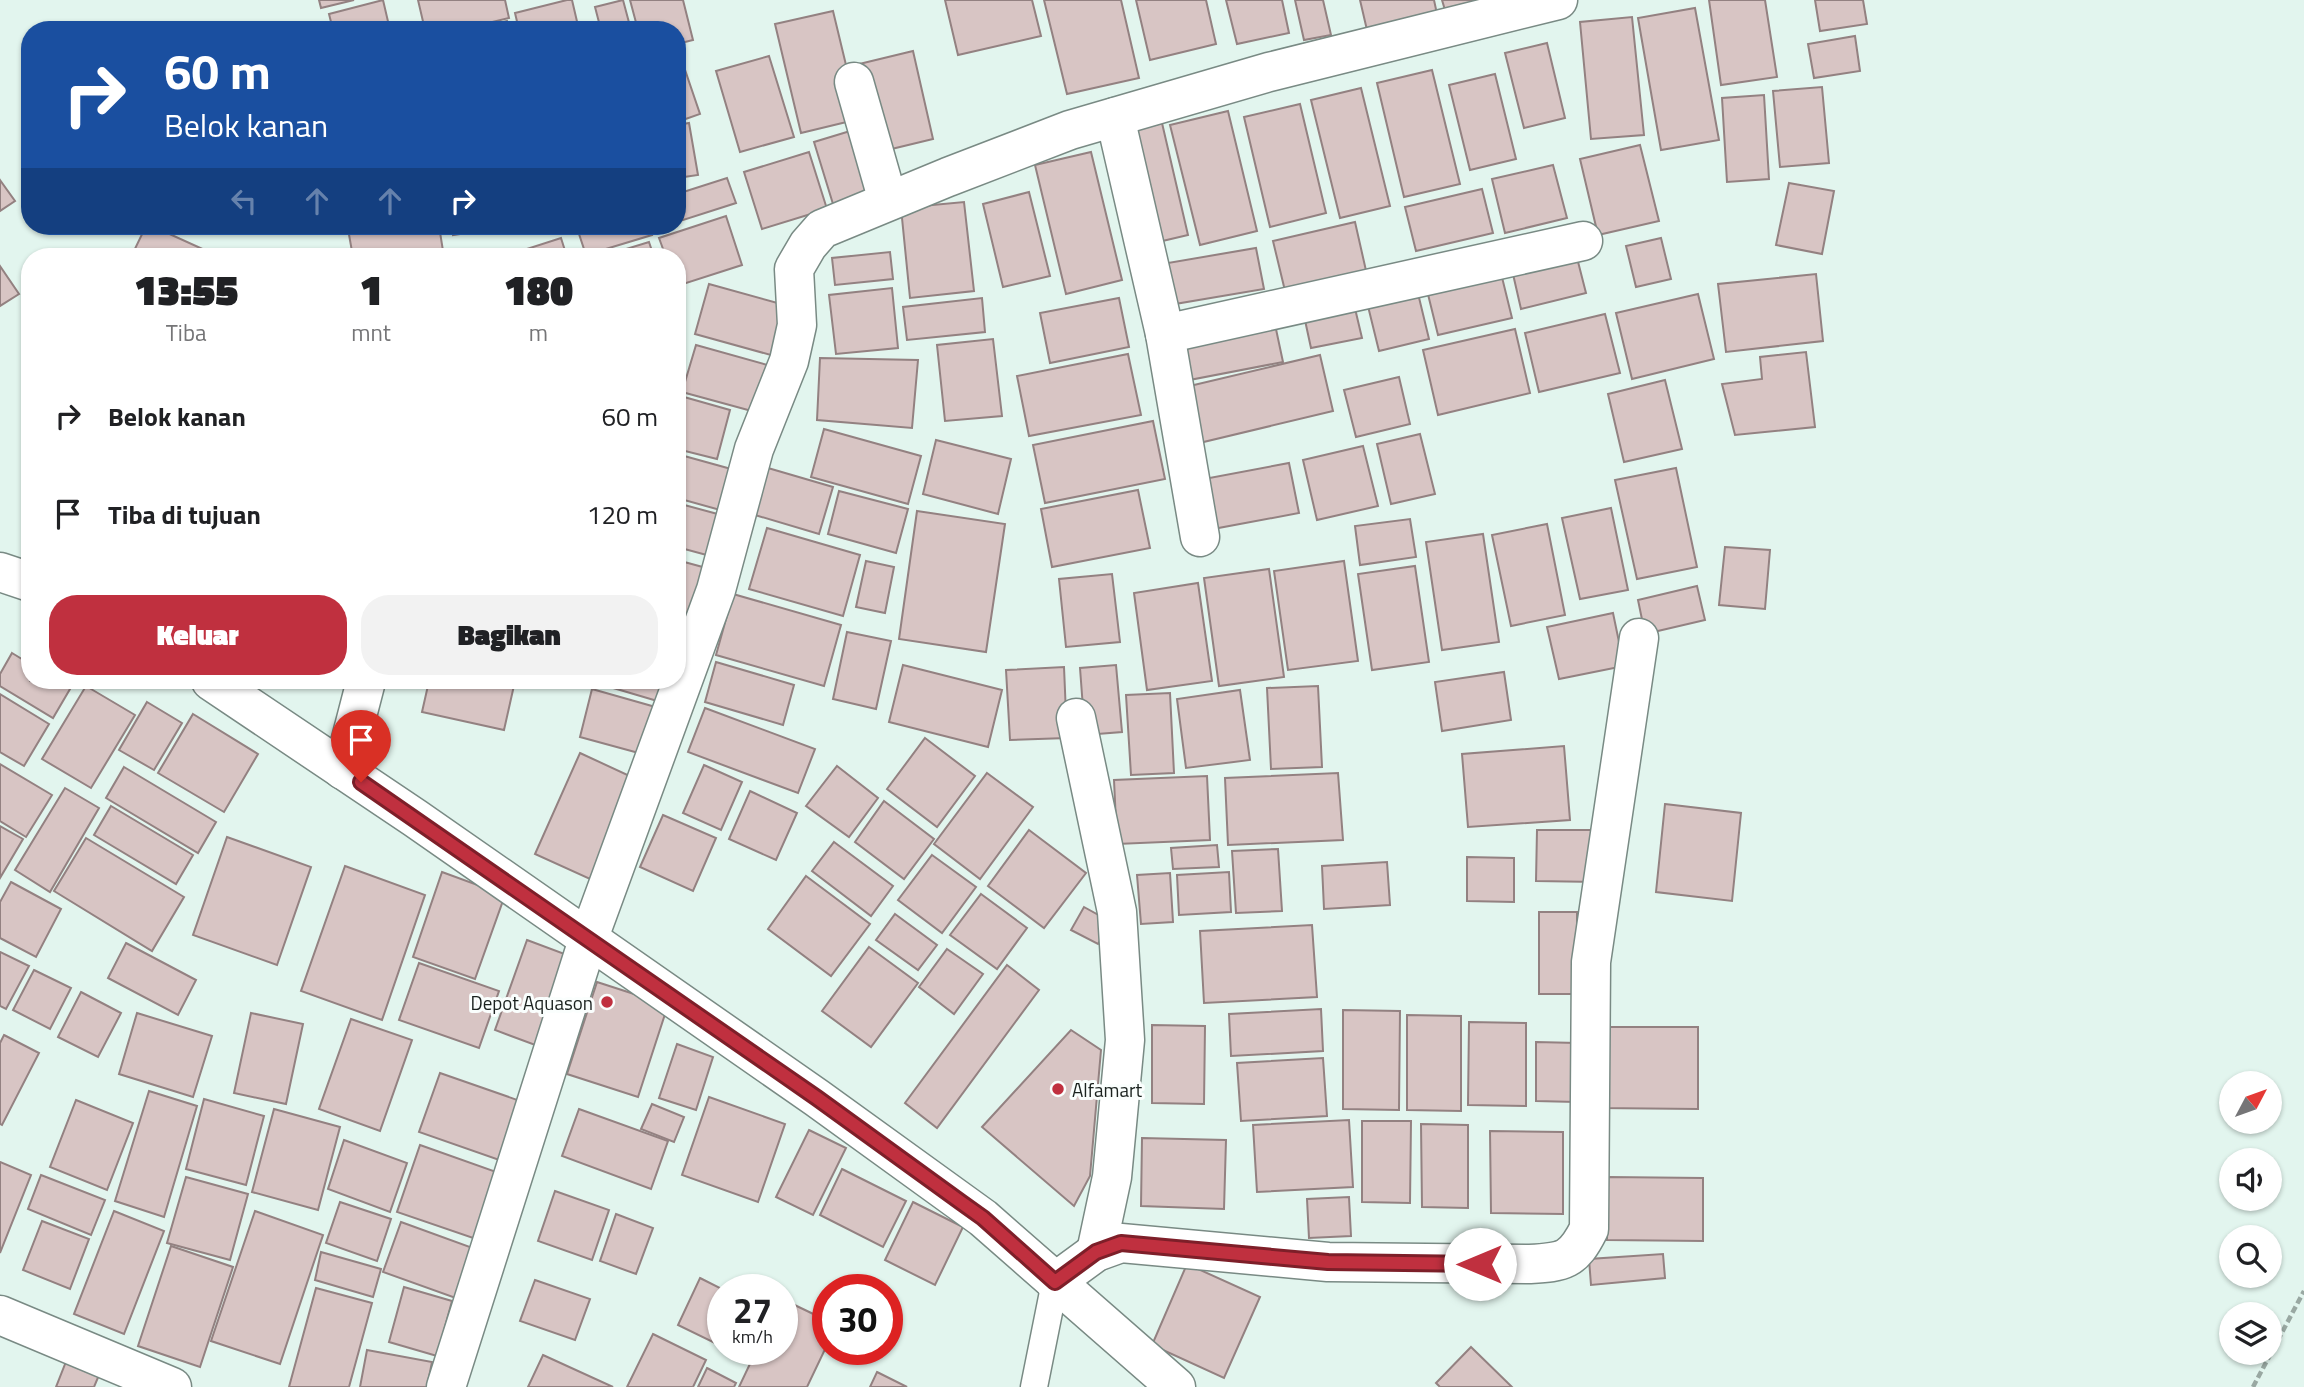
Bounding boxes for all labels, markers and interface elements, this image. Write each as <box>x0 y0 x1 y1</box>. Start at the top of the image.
text: 60 m <box>164 33 271 108</box>
icon: right <box>49 49 140 140</box>
text: Belok kanan <box>164 101 328 149</box>
icon: left <box>225 182 263 220</box>
icon: ahead <box>298 182 336 220</box>
icon: ahead <box>371 182 409 220</box>
icon: right <box>444 182 482 220</box>
text: 13:55 <box>134 257 238 321</box>
text: 1 <box>360 257 383 321</box>
text: 180 <box>504 257 573 321</box>
text: Tiba <box>166 315 207 350</box>
text: mnt <box>351 315 391 350</box>
text: m <box>529 315 548 350</box>
icon: right <box>49 397 87 435</box>
text: Belok kanan <box>108 397 246 436</box>
text: 60 m <box>601 397 658 436</box>
icon: arrive <box>49 495 87 533</box>
text: Tiba di tujuan <box>108 495 261 534</box>
text: 120 m <box>587 495 658 534</box>
button: Keluar <box>49 595 347 675</box>
button: Bagikan <box>361 595 658 675</box>
pin <box>331 710 391 782</box>
icon: arrive <box>342 721 380 759</box>
place label: Depot Aquason <box>470 988 593 1017</box>
marker: Depot Aquason <box>599 994 615 1010</box>
north arrow <box>2219 1071 2282 1134</box>
map controls <box>2219 1071 2282 1365</box>
place label: Alfamart <box>1072 1075 1142 1104</box>
marker: Alfamart <box>1050 1081 1066 1097</box>
button: sound <box>2219 1148 2282 1211</box>
button: search <box>2219 1225 2282 1288</box>
position arrow <box>1443 1227 1517 1301</box>
speed limit sign: 30 <box>812 1274 903 1365</box>
text: 27 <box>733 1283 772 1337</box>
button: layers <box>2219 1302 2282 1365</box>
text: km/h <box>732 1323 773 1350</box>

